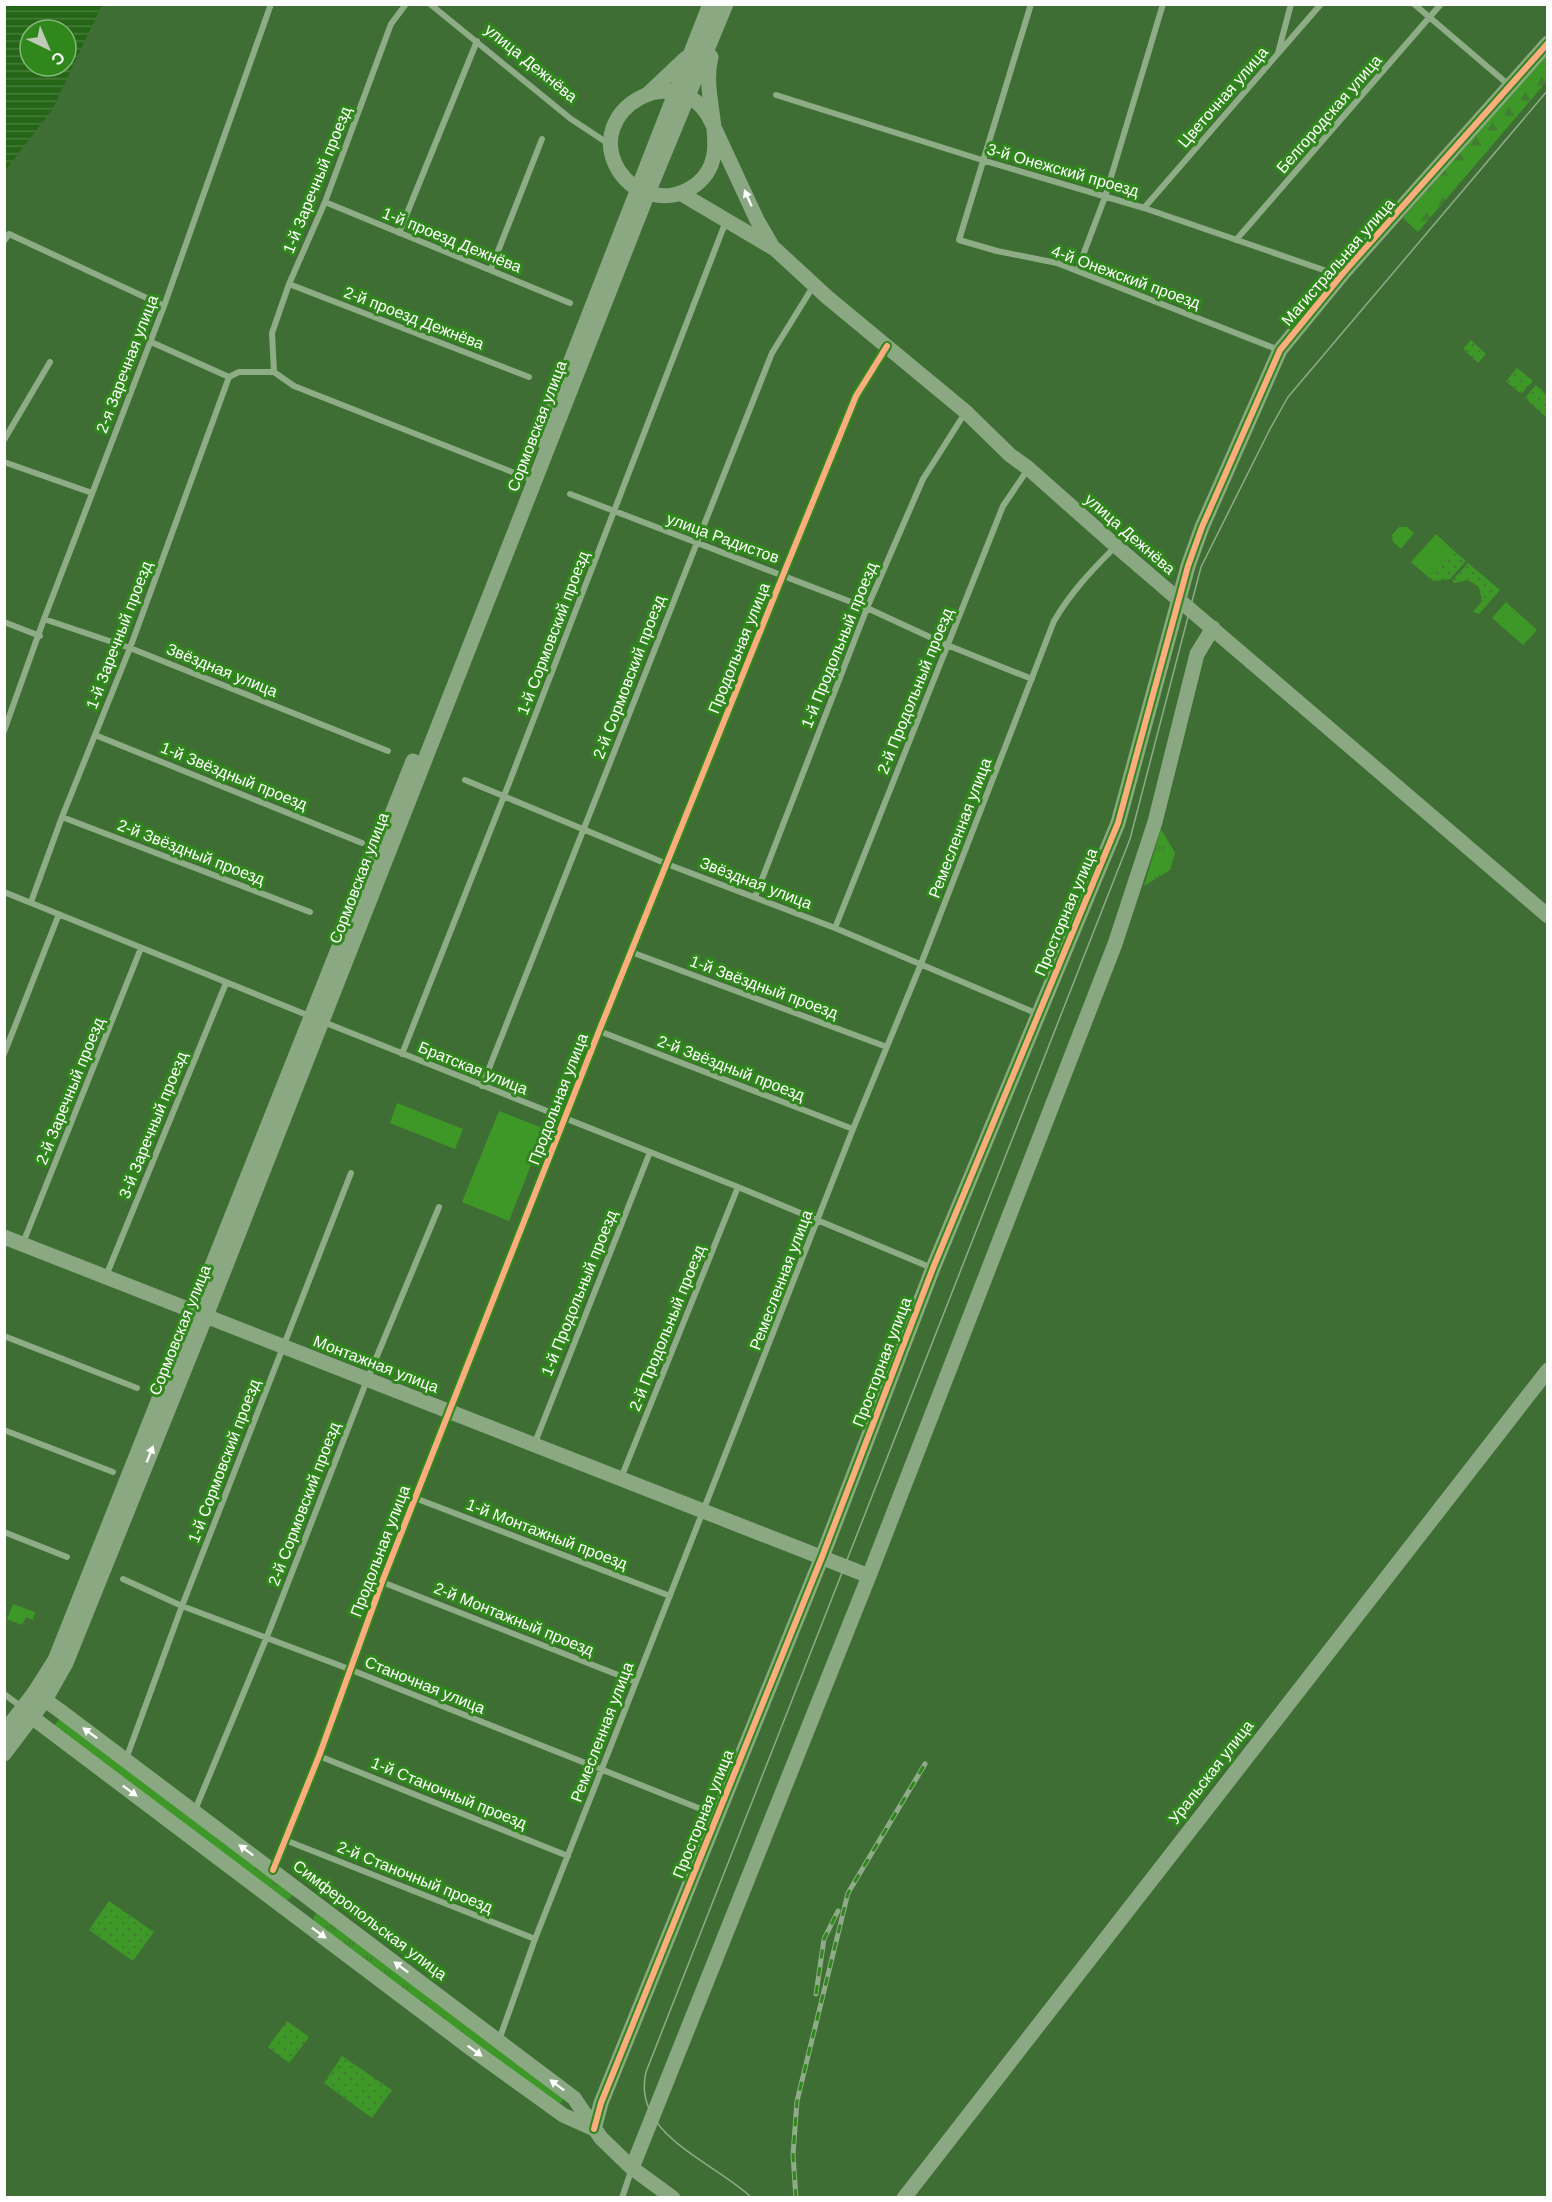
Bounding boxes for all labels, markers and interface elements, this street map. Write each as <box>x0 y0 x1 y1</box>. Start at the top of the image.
north arrow <box>18 18 78 78</box>
street label: улица Дежнёва <box>481 21 581 105</box>
street label: Цветочная улица <box>1175 43 1271 151</box>
text: С <box>48 48 68 69</box>
street label: Белгородская улица <box>1273 51 1385 176</box>
street label: 1-й Заречный проезд <box>280 104 355 256</box>
street label: 3-й Онежский проезд <box>985 140 1141 200</box>
one-way arrow <box>743 189 752 206</box>
street label: Магистральная улица <box>1278 195 1398 329</box>
street label: 1-й проезд Дежнёва <box>380 204 524 276</box>
street label: 4-й Онежский проезд <box>1049 242 1203 312</box>
street label: 2-й проезд Дежнёва <box>342 283 487 353</box>
street label: 2-я Заречная улица <box>93 293 161 435</box>
street label: Сормовская улица <box>504 358 570 494</box>
street label: улица Дежнёва <box>1082 490 1179 578</box>
street label: улица Радистов <box>665 510 781 566</box>
street label: 1-й Сормовский проезд <box>514 548 592 717</box>
street label: 1-й Заречный проезд <box>83 558 155 711</box>
street label: 1-й Продольный проезд <box>798 559 880 730</box>
street label: Продольная улица <box>705 580 773 716</box>
street label: 2-й Сормовский проезд <box>590 592 668 761</box>
street label: 2-й Продольный проезд <box>874 605 956 776</box>
street label: Звёздная улица <box>164 640 280 700</box>
street label: 1-й Звёздный проезд <box>158 739 310 813</box>
street label: Ремесленная улица <box>925 755 995 900</box>
street label: Сормовская улица <box>326 810 392 946</box>
street label: 2-й Звёздный проезд <box>115 816 267 888</box>
street label: Просторная улица <box>1031 846 1101 978</box>
street label: Звёздная улица <box>698 854 814 912</box>
street label: 1-й Звёздный проезд <box>688 952 841 1022</box>
street label: 2-й Заречный проезд <box>33 1015 108 1167</box>
street label: Продольная улица <box>525 1031 591 1167</box>
street label: 2-й Звёздный проезд <box>655 1032 807 1104</box>
street label: Братская улица <box>416 1038 530 1098</box>
street label: 3-й Заречный проезд <box>116 1049 191 1201</box>
street label: 1-й Продольный проезд <box>538 1207 620 1378</box>
street label: Ремесленная улица <box>746 1207 816 1352</box>
street label: 2-й Продольный проезд <box>626 1242 708 1413</box>
street label: Сормовская улица <box>146 1262 214 1398</box>
street label: Просторная улица <box>850 1295 915 1429</box>
street label: Монтажная улица <box>311 1332 441 1396</box>
street label: 1-й Сормовский проезд <box>185 1376 263 1545</box>
street label: 2-й Сормовский проезд <box>265 1419 343 1588</box>
one-way arrow <box>145 1445 155 1463</box>
street label: Продольная улица <box>347 1483 413 1619</box>
street label: 1-й Монтажный проезд <box>464 1495 630 1573</box>
street label: 2-й Монтажный проезд <box>432 1579 597 1659</box>
street label: Станочная улица <box>362 1653 488 1717</box>
street label: Ремесленная улица <box>567 1659 637 1804</box>
street label: Уральская улица <box>1165 1717 1257 1827</box>
one-way arrow <box>82 1727 97 1739</box>
street label: Просторная улица <box>669 1747 737 1881</box>
street label: 1-й Станочный проезд <box>369 1754 530 1832</box>
one-way arrow <box>122 1785 137 1797</box>
street label: 2-й Станочный проезд <box>335 1838 496 1916</box>
one-way arrow <box>238 1844 253 1856</box>
street label: Симферопольская улица <box>290 1857 450 1983</box>
one-way arrow <box>312 1927 327 1939</box>
one-way arrow <box>394 1961 410 1973</box>
one-way arrow <box>467 2045 482 2057</box>
one-way arrow <box>549 2078 565 2091</box>

